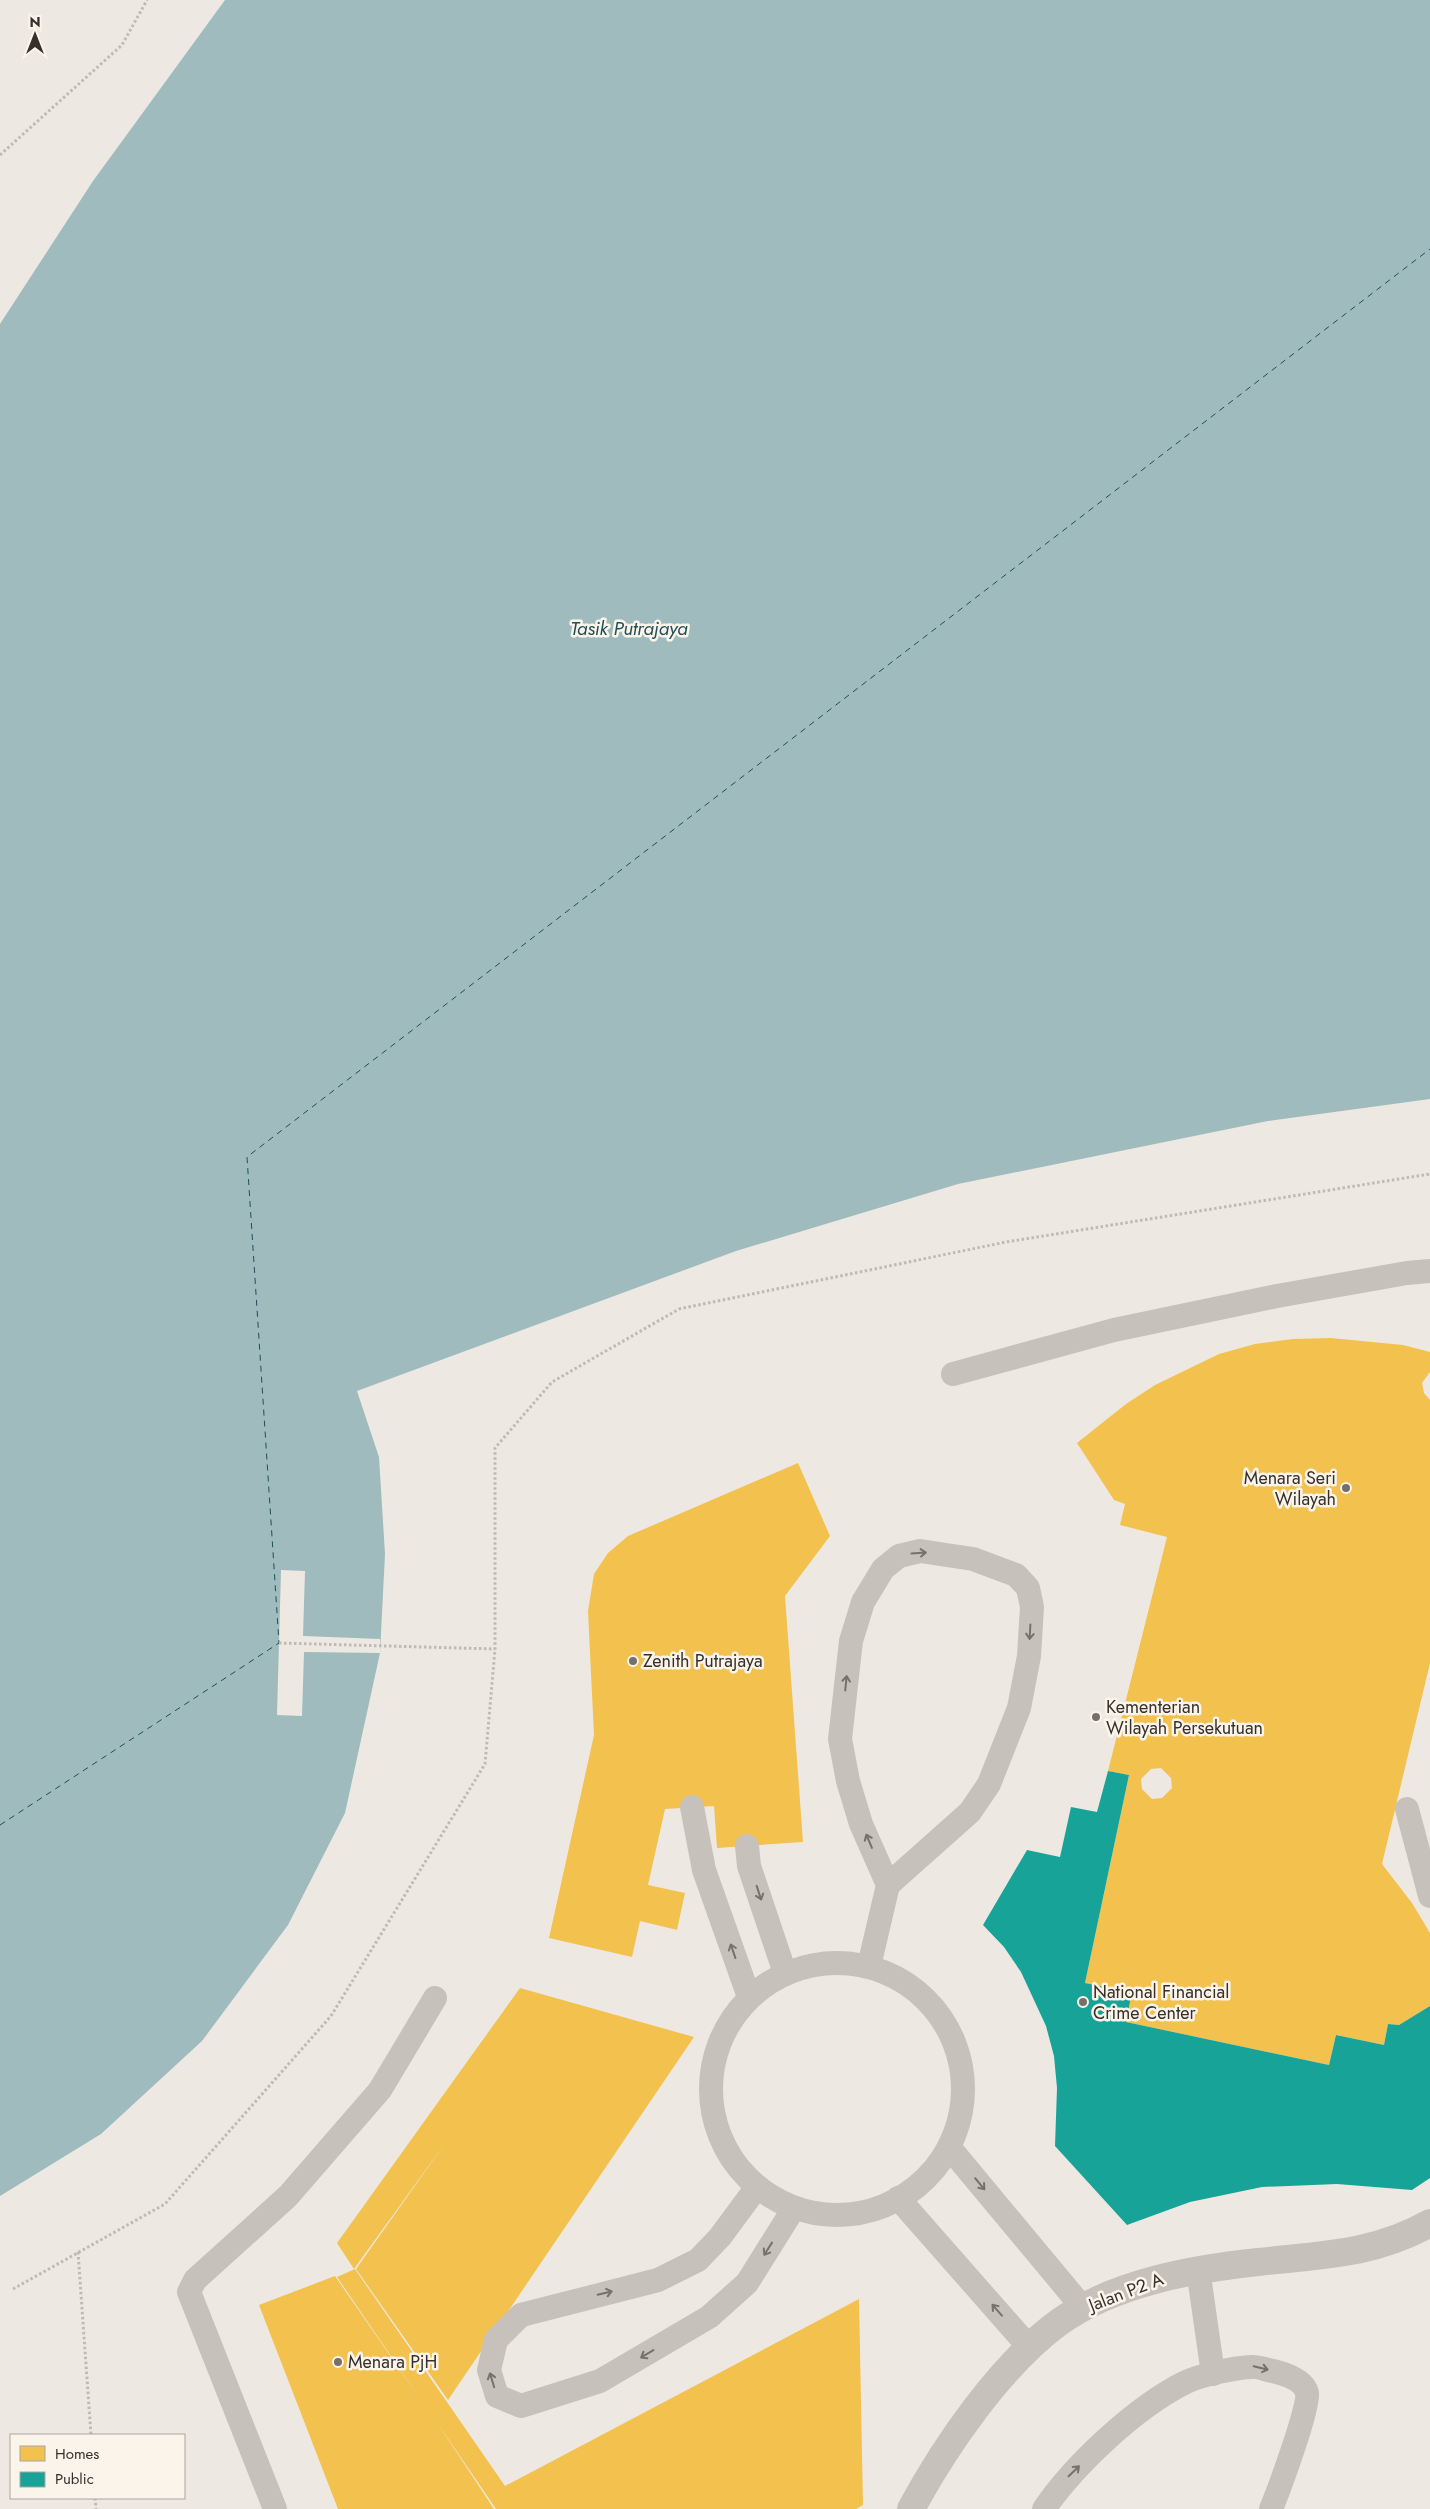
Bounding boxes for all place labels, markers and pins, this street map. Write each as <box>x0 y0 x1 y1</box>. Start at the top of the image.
place label: Menara Seri Wilayah <box>1244 1465 1336 1512</box>
marker: Menara Seri Wilayah <box>1340 1482 1352 1494</box>
place label: Zenith Putrajaya <box>643 1648 763 1674</box>
marker: Zenith Putrajaya <box>627 1655 639 1667</box>
place label: Kementerian Wilayah Persekutuan <box>1106 1694 1263 1741</box>
marker: Kementerian Wilayah Persekutuan <box>1090 1711 1102 1723</box>
place label: National Financial Crime Center <box>1093 1979 1229 2026</box>
marker: National Financial Crime Center <box>1077 1996 1089 2008</box>
place label: Menara PjH <box>348 2349 437 2375</box>
marker: Menara PjH <box>332 2356 344 2368</box>

